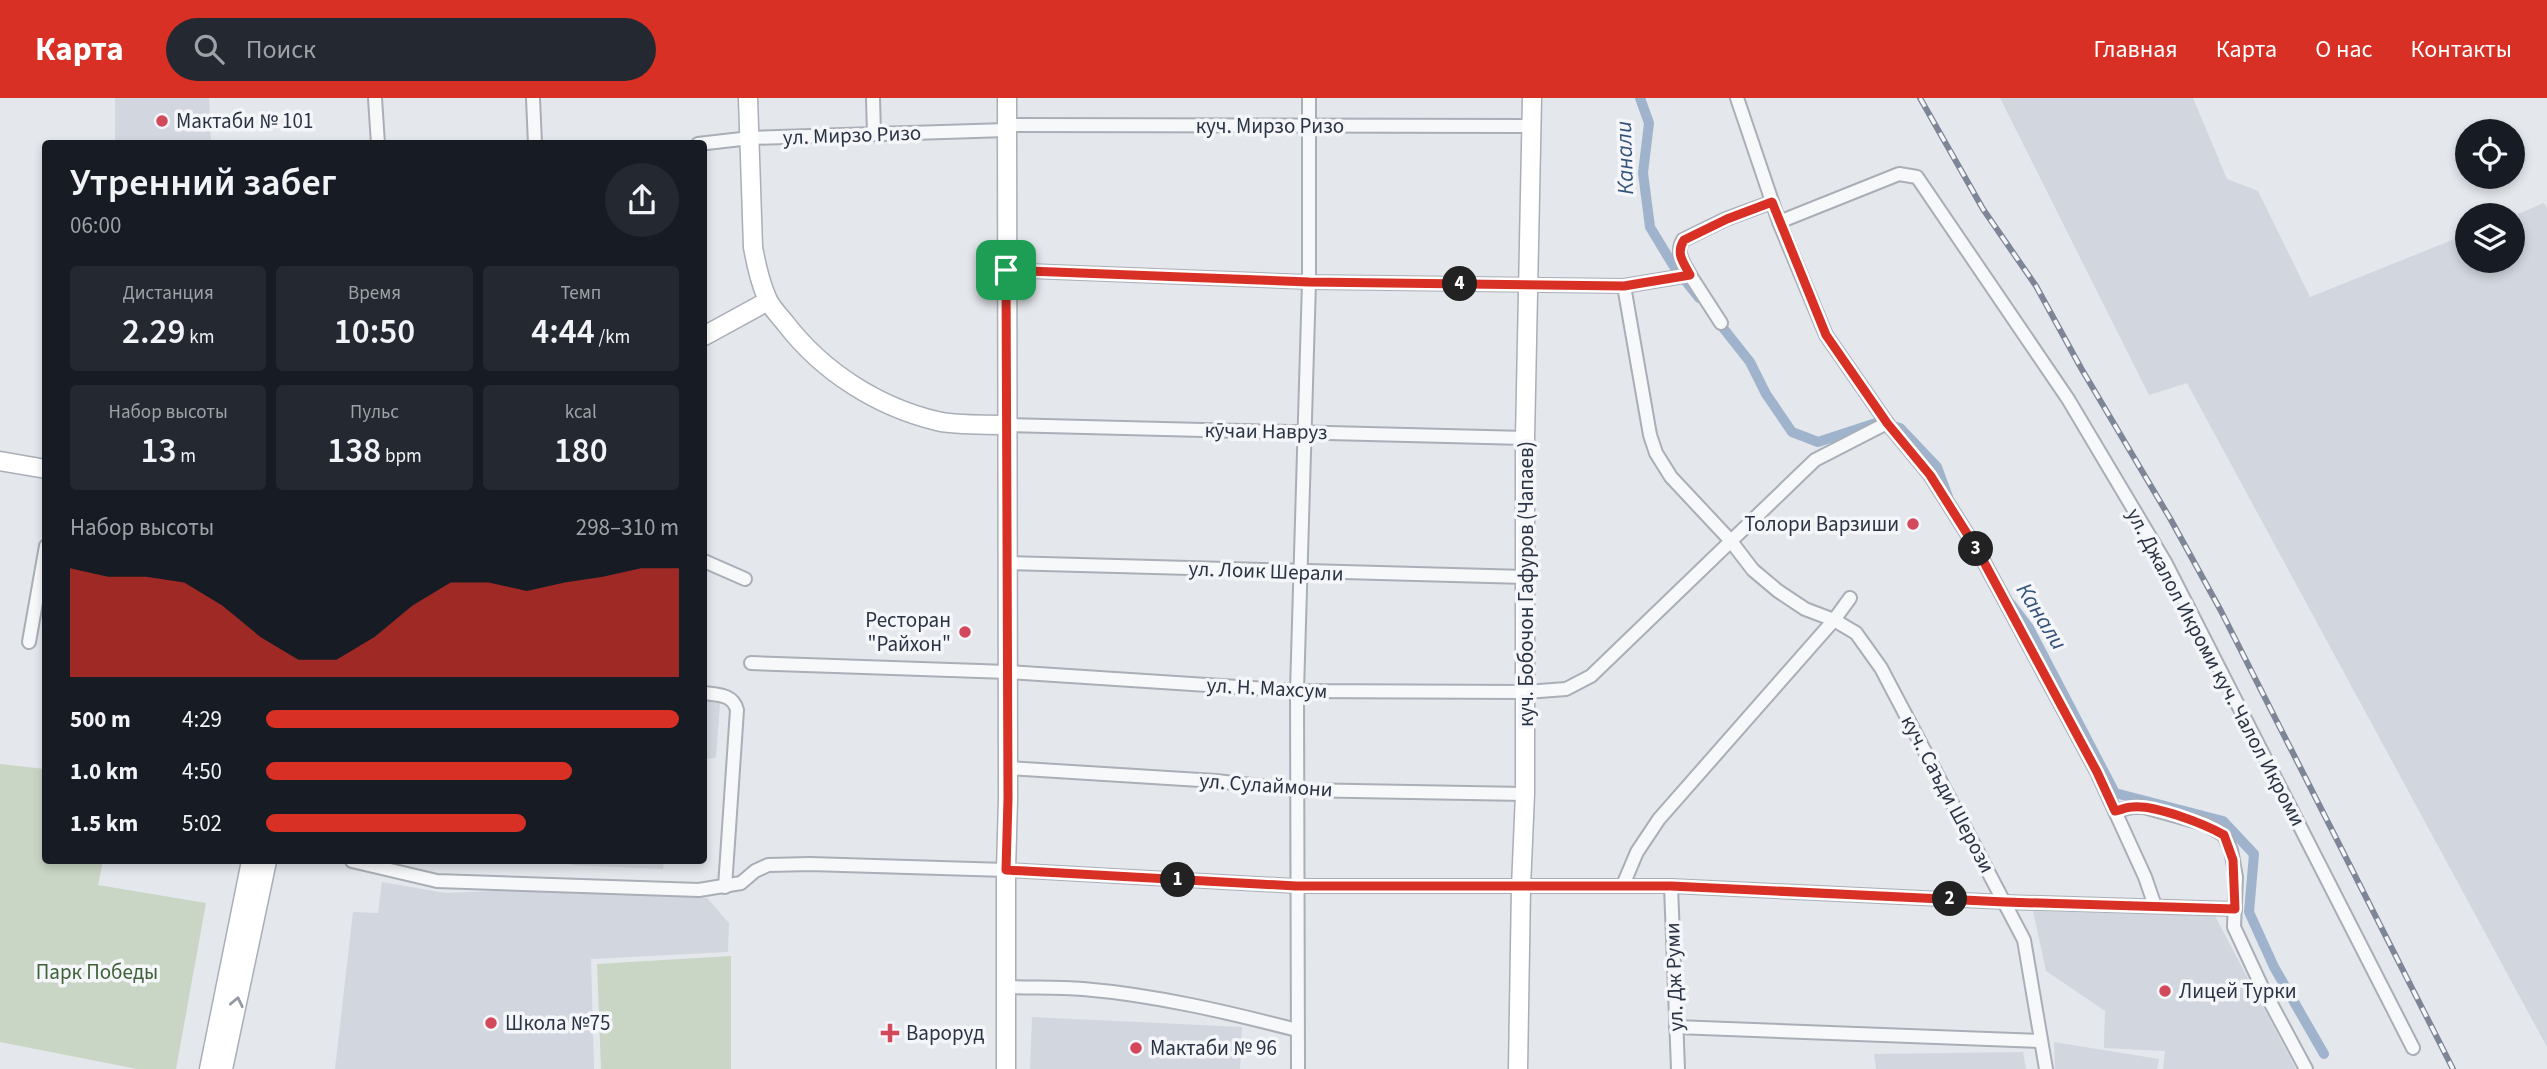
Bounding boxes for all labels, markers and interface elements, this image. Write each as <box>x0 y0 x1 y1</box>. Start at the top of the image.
search box <box>166 18 656 81</box>
text: Карта <box>35 26 124 73</box>
icon: search <box>190 30 228 68</box>
text: Поиск <box>246 31 316 68</box>
text: Главная <box>2093 32 2178 67</box>
text: Карта <box>2216 32 2277 67</box>
text: О нас <box>2315 32 2372 67</box>
text: Контакты <box>2410 32 2512 67</box>
place label: Мактаби № 101 <box>176 106 313 136</box>
street label: куч. Мирзо Ризо <box>1196 111 1344 141</box>
marker: Мактаби № 101 <box>154 113 170 129</box>
street label: ул. Мирзо Ризо <box>782 118 922 152</box>
map controls <box>2455 119 2525 273</box>
button: locate <box>2455 119 2525 189</box>
water label: Канали <box>1607 121 1642 195</box>
text: Утренний забег <box>70 156 337 210</box>
button: share <box>605 163 679 237</box>
button: layers <box>2455 203 2525 273</box>
text: 06:00 <box>70 209 121 242</box>
pin <box>976 240 1036 300</box>
icon: arrive <box>987 251 1025 289</box>
pin: 4 <box>1442 266 1478 302</box>
text: 4 <box>1454 270 1465 297</box>
text: Дистанция <box>123 280 214 307</box>
text: Время <box>348 280 401 307</box>
text: Темп <box>560 280 601 307</box>
text: 2.29 <box>122 307 185 357</box>
text: 10:50 <box>334 307 415 357</box>
text: 4:44 <box>531 307 595 357</box>
text: km <box>185 324 214 351</box>
text: /km <box>595 324 630 351</box>
text: Набор высоты <box>109 399 228 426</box>
text: Пульс <box>350 399 399 426</box>
text: kcal <box>565 399 597 426</box>
street label: кӯчаи Навруз <box>1204 415 1328 447</box>
text: 13 <box>140 426 176 476</box>
text: 138 <box>327 426 381 476</box>
text: 180 <box>554 426 608 476</box>
street label: куч. Бобочон Гафуров (Чапаев) <box>1511 441 1541 727</box>
text: m <box>176 443 196 470</box>
text: bpm <box>381 443 422 470</box>
street label: ул. Джалол Икроми куч. Чалол Икроми <box>2119 503 2313 831</box>
place label: Толори Варзиши <box>1744 509 1899 539</box>
text: Набор высоты <box>70 511 214 544</box>
text: 298–310 m <box>576 511 679 544</box>
marker: Толори Варзиши <box>1905 516 1921 532</box>
pin: 3 <box>1958 532 1994 566</box>
text: 3 <box>1970 535 1981 562</box>
street label: ул. Лоик Шерали <box>1188 553 1344 589</box>
water label: Канали <box>2008 576 2075 656</box>
place label: Ресторан "Райхон" <box>865 605 951 659</box>
marker: Ресторан "Райхон" <box>957 624 973 640</box>
street label: ул. Н. Махсум <box>1206 670 1328 706</box>
text: 500 m <box>70 703 131 736</box>
text: 4:29 <box>182 703 222 736</box>
street label: куч. Саъди Шерози <box>1894 710 2002 878</box>
text: 1.0 km <box>70 755 138 788</box>
text: 4:50 <box>182 755 222 788</box>
street label: ул. Сулаймони <box>1198 765 1334 805</box>
text: 1.5 km <box>70 807 138 840</box>
text: 5:02 <box>182 807 222 840</box>
pin: 1 <box>1160 862 1196 898</box>
text: 1 <box>1172 866 1183 893</box>
pin: 2 <box>1932 882 1968 916</box>
text: 2 <box>1944 885 1955 912</box>
street label: ул. Дж Руми <box>1657 922 1691 1032</box>
park label: Парк Победы <box>36 957 158 987</box>
place label: Лицей Турки <box>2179 976 2297 1006</box>
marker: Лицей Турки <box>2157 983 2173 999</box>
one-way arrow <box>228 996 243 1008</box>
place label: Школа №75 <box>505 1008 610 1038</box>
marker: Школа №75 <box>483 1015 499 1031</box>
place label: Вароруд <box>906 1018 984 1048</box>
marker: Вароруд <box>880 1023 900 1043</box>
place label: Мактаби № 96 <box>1150 1033 1277 1063</box>
marker: Мактаби № 96 <box>1128 1040 1144 1056</box>

